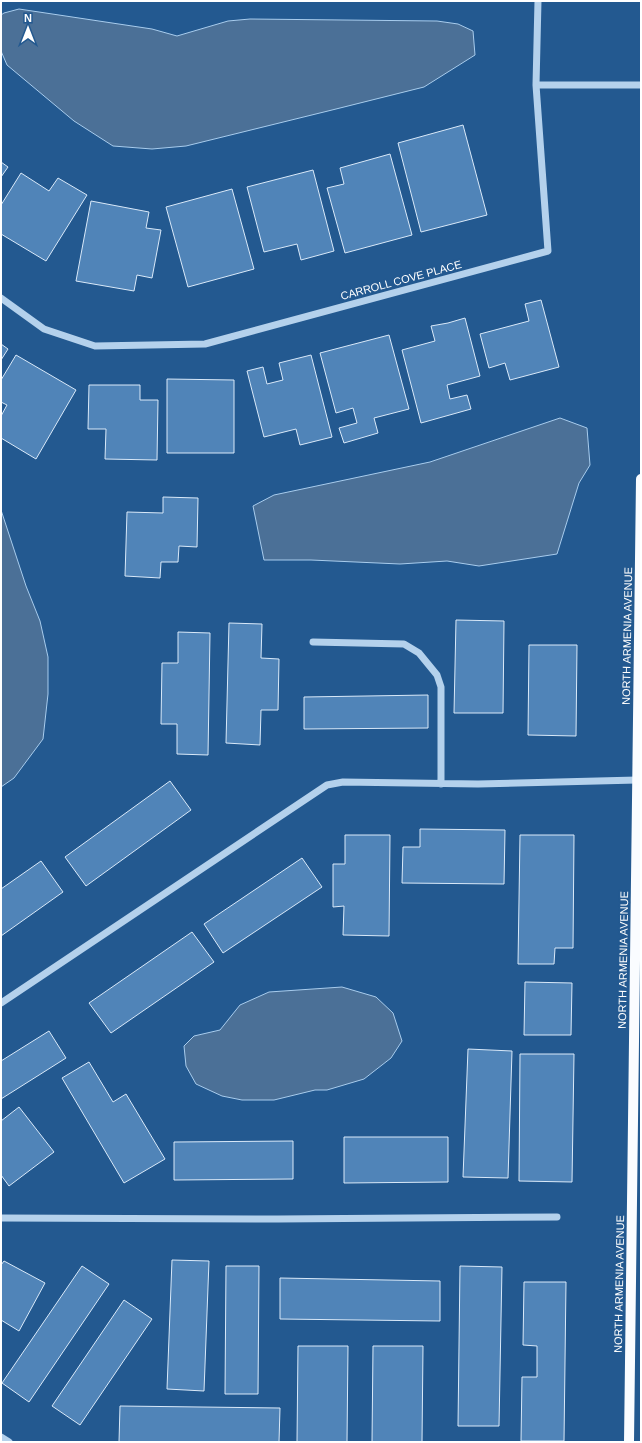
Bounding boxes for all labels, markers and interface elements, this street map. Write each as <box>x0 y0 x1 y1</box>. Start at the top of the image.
north arrow <box>8 8 48 48</box>
text: N <box>24 12 32 24</box>
street label: CARROLL COVE PLACE <box>339 258 463 302</box>
street label: NORTH ARMENIA AVENUE <box>620 567 634 705</box>
street label: NORTH ARMENIA AVENUE <box>616 891 630 1029</box>
street label: NORTH ARMENIA AVENUE <box>612 1215 626 1353</box>

